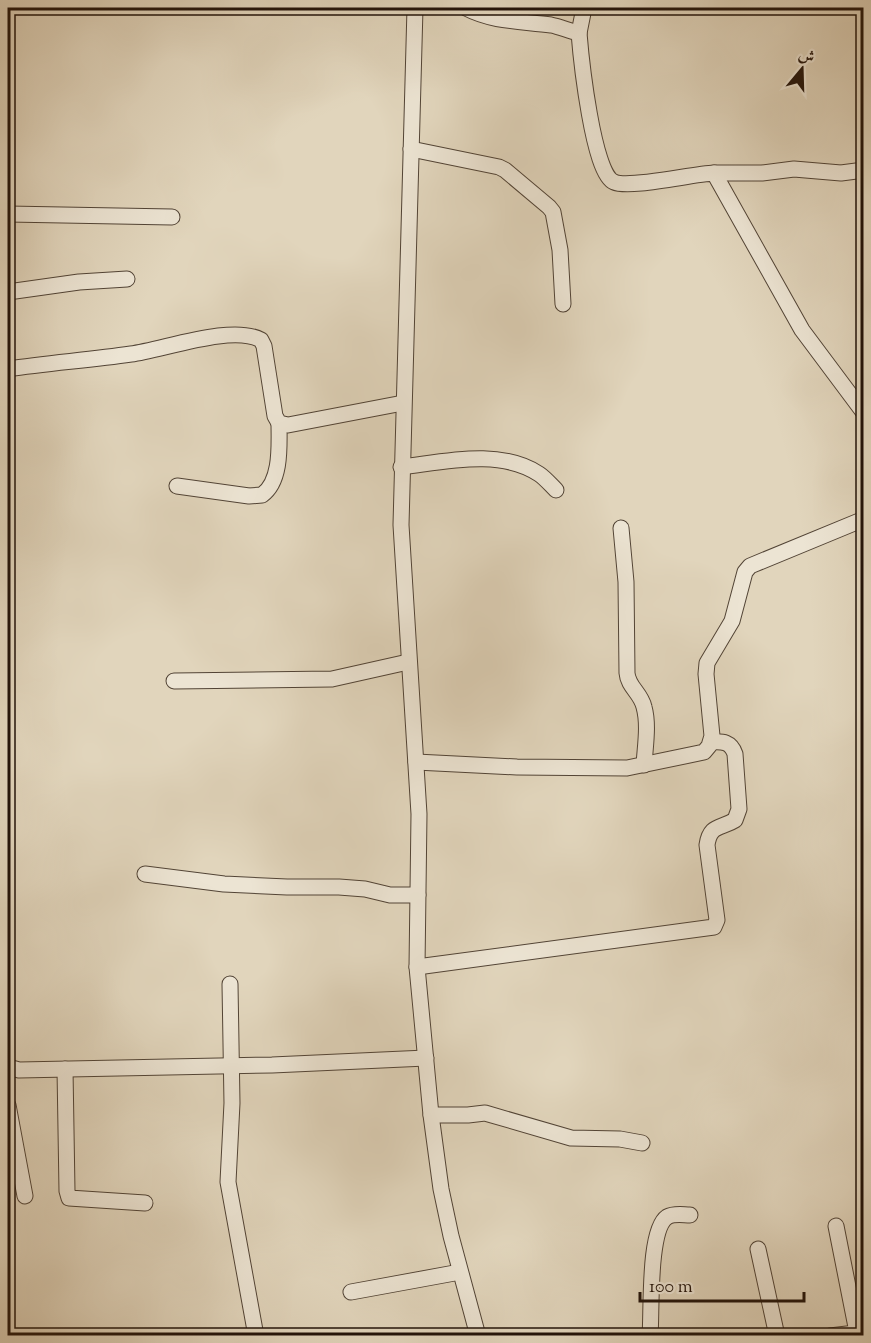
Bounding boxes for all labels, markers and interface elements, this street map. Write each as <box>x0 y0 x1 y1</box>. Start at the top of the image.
north arrow <box>772 39 832 99</box>
text: ش <box>795 44 817 71</box>
scale bar <box>640 1265 804 1303</box>
text: 100 m <box>649 1275 693 1301</box>

